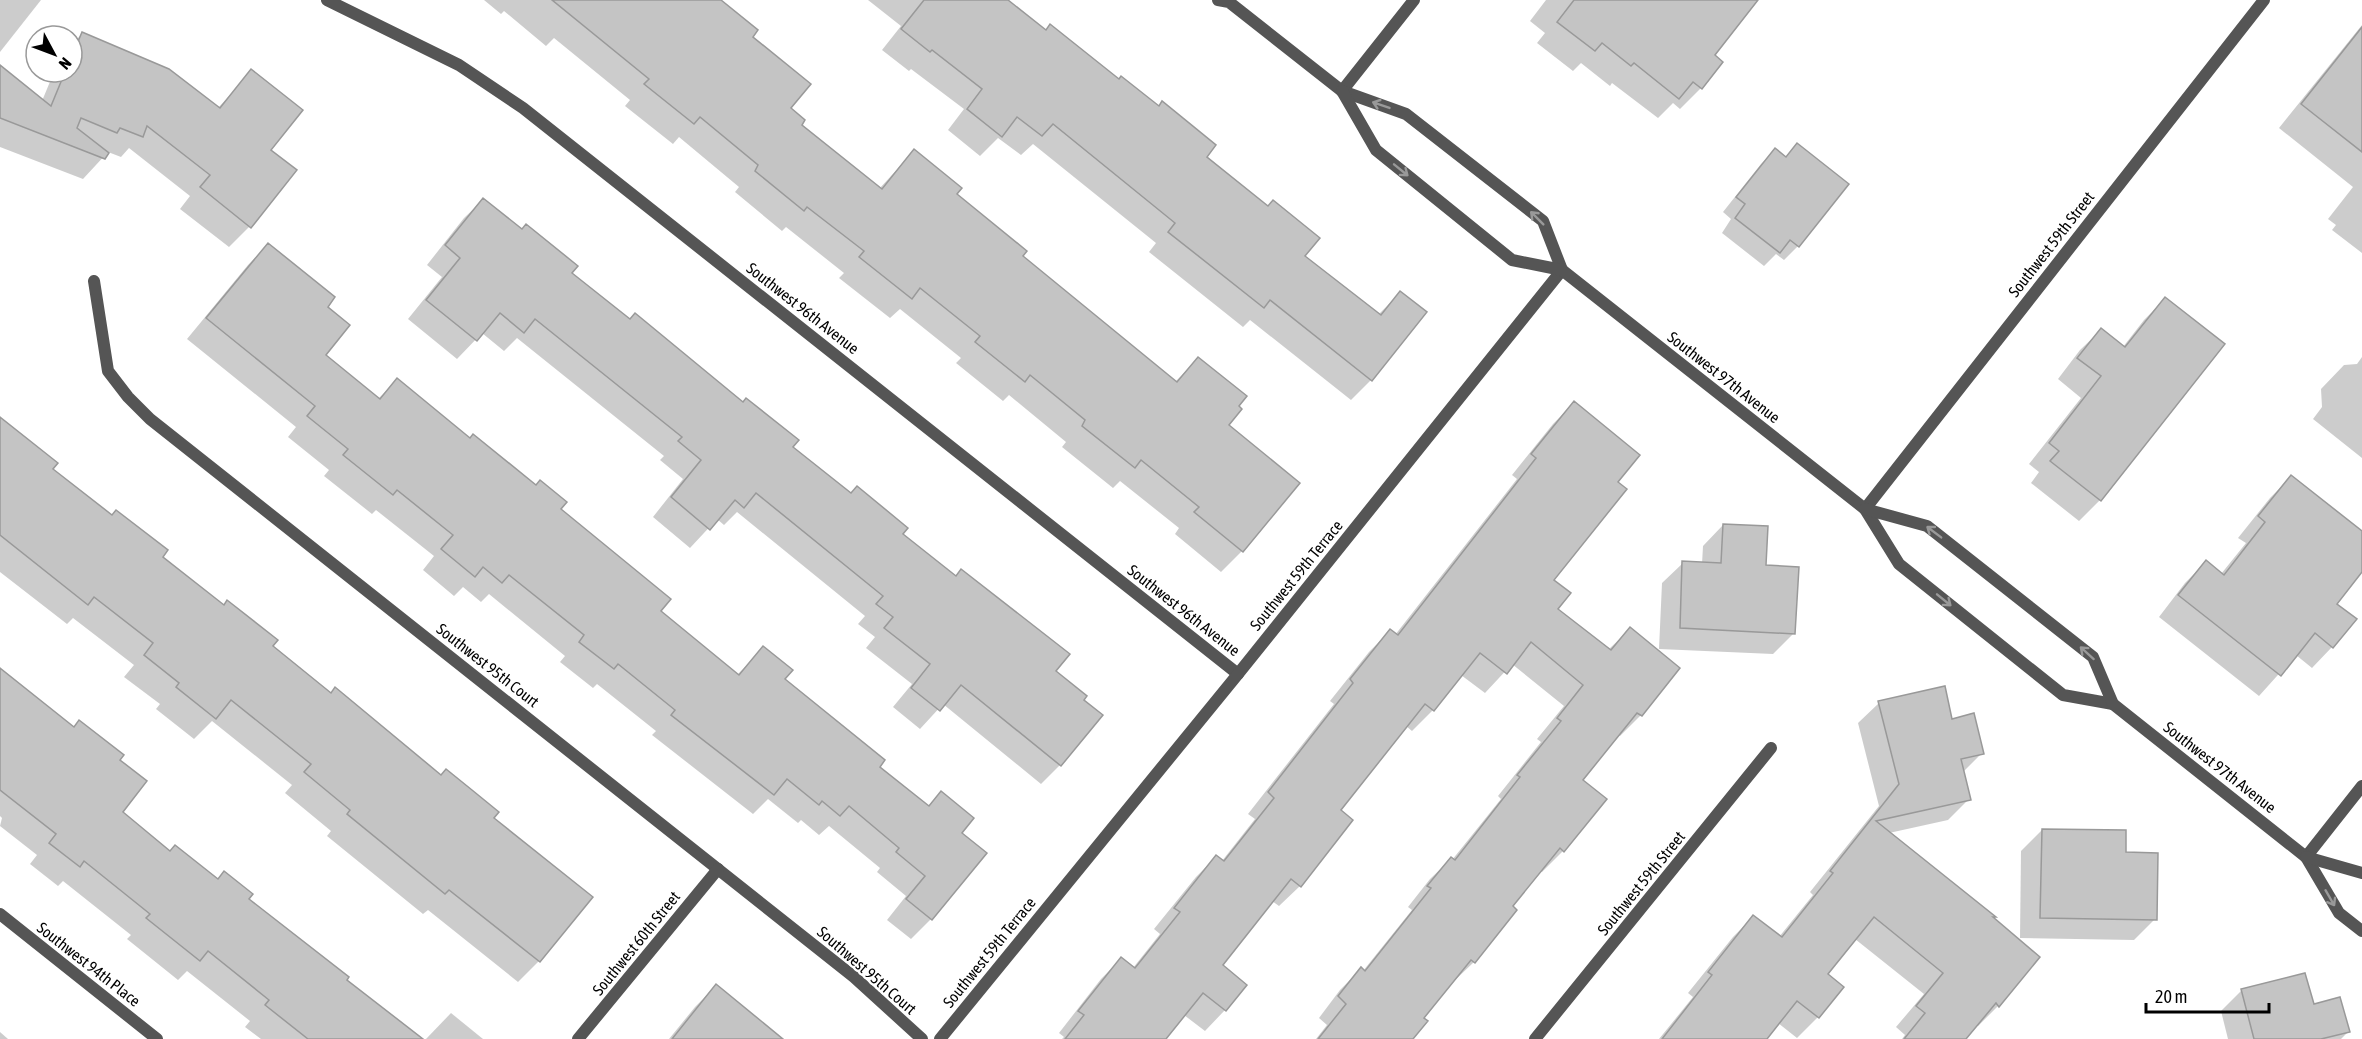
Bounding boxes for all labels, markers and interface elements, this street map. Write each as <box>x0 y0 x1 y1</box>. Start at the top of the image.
north arrow <box>24 24 84 84</box>
text: N <box>55 54 75 73</box>
one-way arrow <box>1372 98 1391 109</box>
one-way arrow <box>1393 164 1409 177</box>
street label: Southwest 59th Street <box>2004 188 2098 300</box>
one-way arrow <box>1530 211 1545 226</box>
street label: Southwest 96th Avenue <box>743 259 863 357</box>
street label: Southwest 97th Avenue <box>1664 328 1784 426</box>
street label: Southwest 59th Terrace <box>1246 516 1346 634</box>
one-way arrow <box>1926 525 1942 538</box>
street label: Southwest 96th Avenue <box>1124 561 1244 659</box>
one-way arrow <box>1935 593 1951 606</box>
street label: Southwest 95th Court <box>433 620 543 711</box>
one-way arrow <box>2079 646 2094 660</box>
street label: Southwest 97th Avenue <box>2160 718 2280 816</box>
street label: Southwest 59th Street <box>1594 827 1689 938</box>
street label: Southwest 60th Street <box>589 887 684 998</box>
one-way arrow <box>2324 889 2336 906</box>
street label: Southwest 59th Terrace <box>939 893 1039 1011</box>
street label: Southwest 94th Place <box>34 918 144 1010</box>
street label: Southwest 95th Court <box>814 922 920 1018</box>
scale bar <box>2146 976 2269 1014</box>
text: 20 m <box>2155 986 2187 1007</box>

